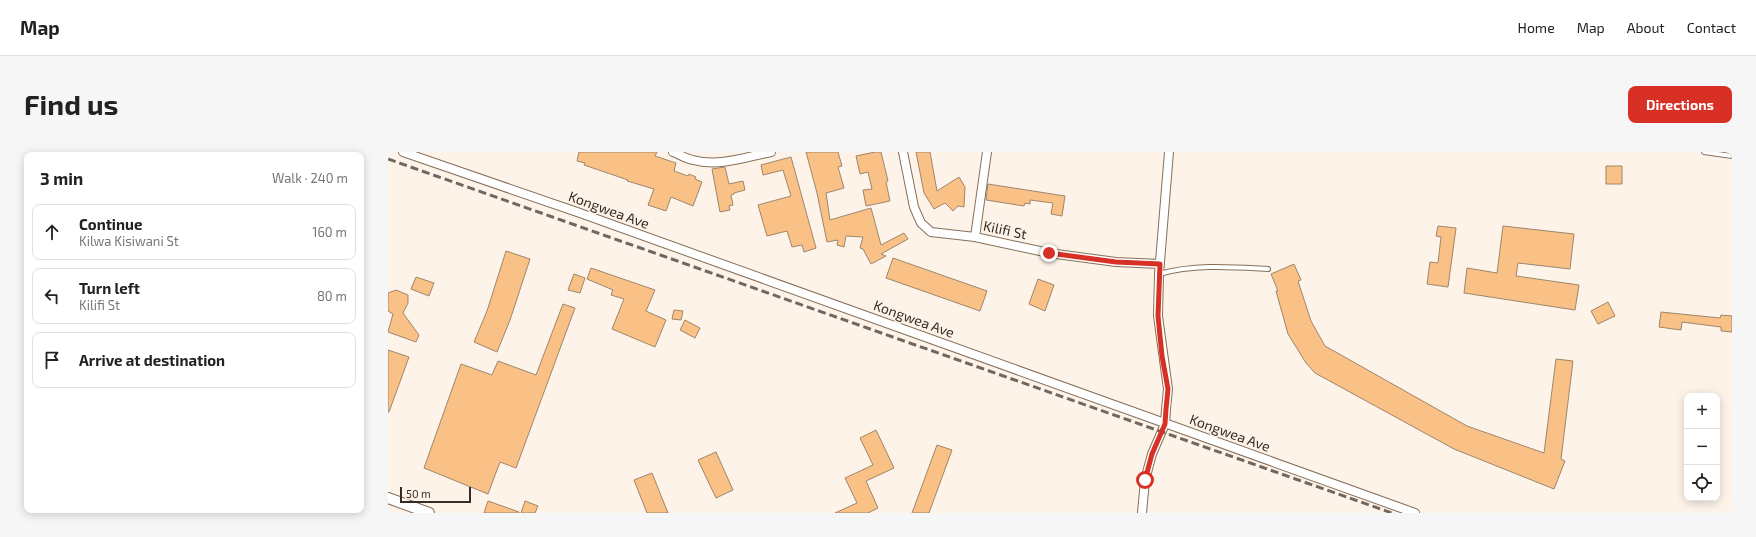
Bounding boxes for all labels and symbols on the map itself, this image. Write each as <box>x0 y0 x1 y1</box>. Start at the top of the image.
street label: Kongwea Ave <box>566 187 652 232</box>
street label: Kilifi St <box>982 217 1028 242</box>
route end <box>1040 244 1058 262</box>
street label: Kongwea Ave <box>871 296 957 341</box>
street label: Kongwea Ave <box>1187 410 1273 455</box>
route start <box>1136 471 1154 489</box>
scale bar <box>400 485 471 504</box>

